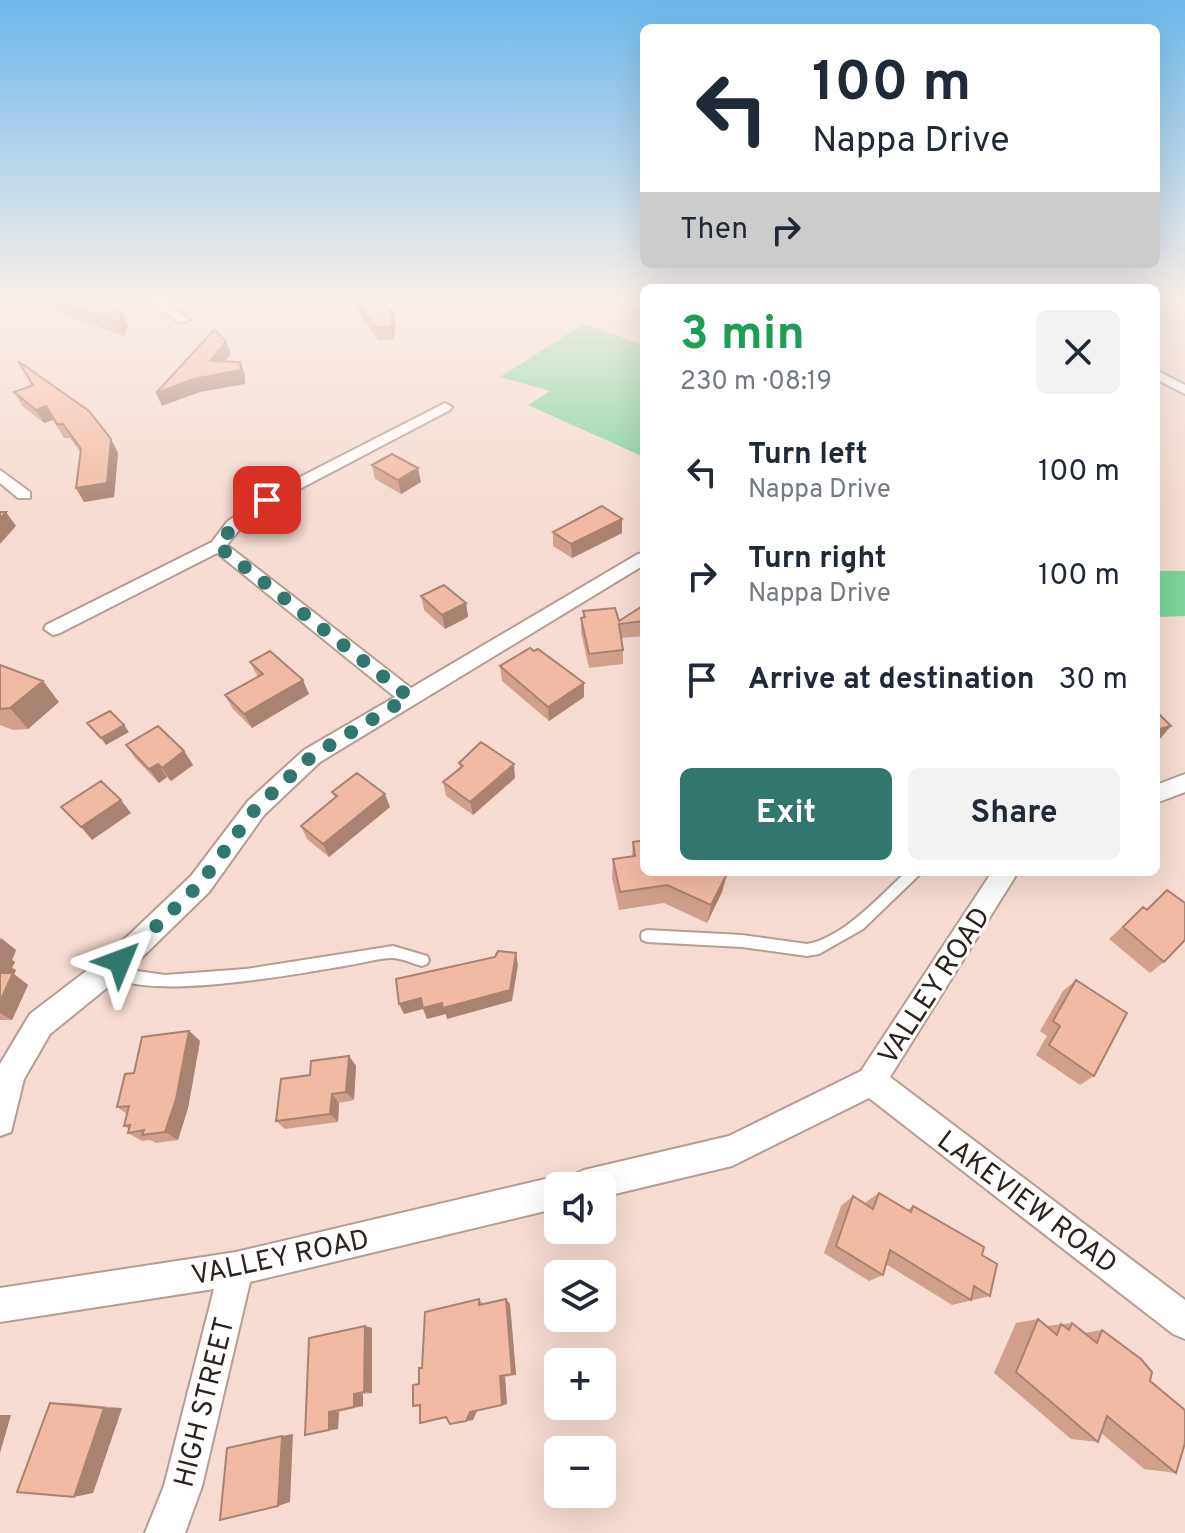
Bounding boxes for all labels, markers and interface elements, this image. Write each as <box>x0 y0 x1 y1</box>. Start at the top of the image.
text: 100 m <box>812 50 971 120</box>
icon: left <box>680 56 784 160</box>
text: Nappa Drive <box>812 119 1010 165</box>
icon: right <box>764 208 808 252</box>
text: Then <box>680 212 748 249</box>
text: 3 min <box>680 306 805 366</box>
button: close <box>1036 310 1120 394</box>
text: 230 m · 08:19 <box>680 366 832 399</box>
text: Turn left <box>748 437 868 474</box>
icon: left <box>680 450 724 494</box>
text: 100 m <box>1038 454 1120 491</box>
pin <box>233 466 301 534</box>
text: Nappa Drive <box>748 474 891 507</box>
icon: arrive <box>245 478 289 522</box>
text: Turn right <box>748 541 886 578</box>
icon: right <box>680 554 724 598</box>
text: 100 m <box>1038 558 1120 595</box>
text: Nappa Drive <box>748 578 891 611</box>
icon: arrive <box>680 658 724 702</box>
text: Arrive at destination <box>748 662 1034 699</box>
text: 30 m <box>1058 662 1128 699</box>
button: Exit <box>680 768 892 860</box>
button: Share <box>908 768 1120 860</box>
street label: VALLEY ROAD <box>871 901 1000 1072</box>
position arrow <box>78 919 162 1003</box>
street label: LAKEVIEW ROAD <box>929 1124 1124 1283</box>
map controls <box>544 1172 616 1508</box>
button: sound <box>544 1172 616 1244</box>
street label: VALLEY ROAD <box>189 1223 373 1295</box>
button: layers <box>544 1260 616 1332</box>
street label: HIGH STREET <box>167 1314 244 1491</box>
button: + <box>544 1348 616 1420</box>
button: − <box>544 1436 616 1508</box>

